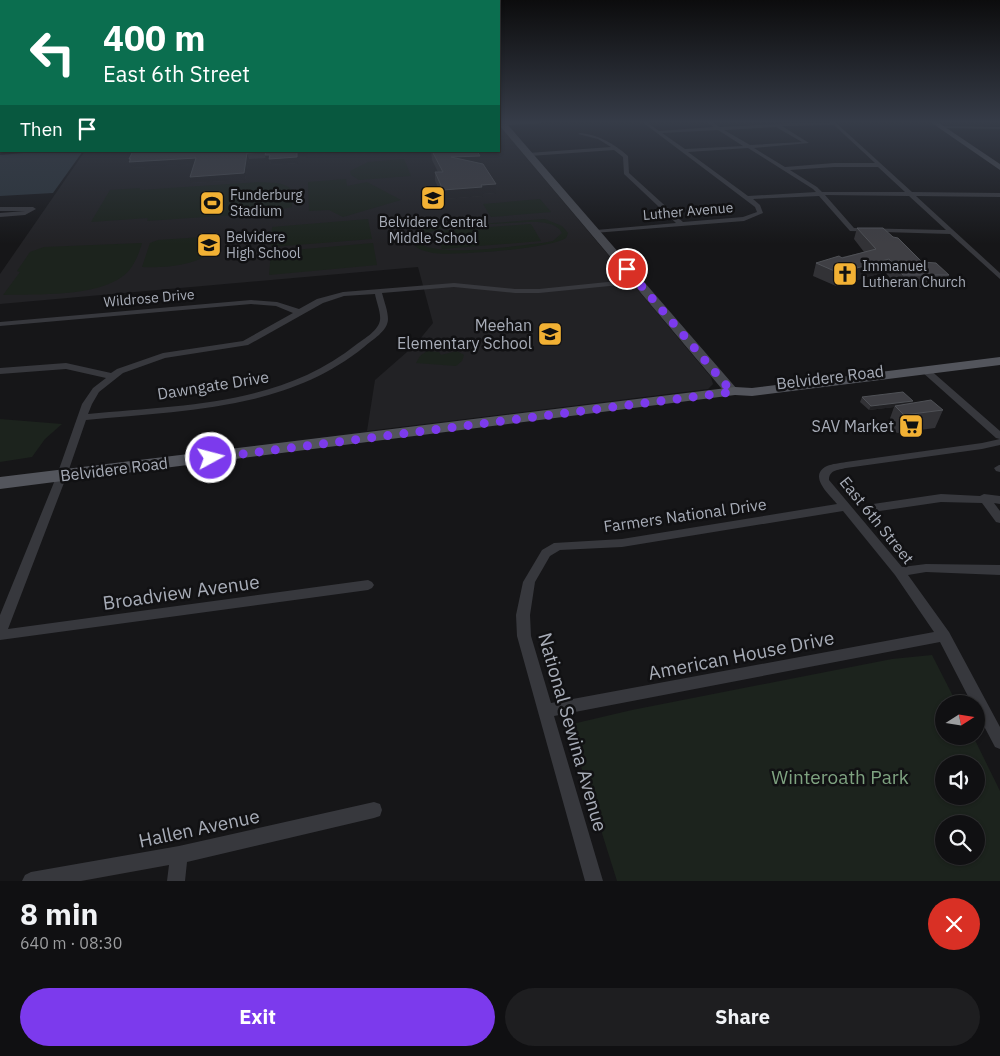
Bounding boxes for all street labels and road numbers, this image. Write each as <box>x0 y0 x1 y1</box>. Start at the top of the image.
street label: Luther Avenue <box>642 198 734 224</box>
street label: Wildrose Drive <box>103 285 195 311</box>
street label: Belvidere Road <box>775 360 885 394</box>
street label: Dawngate Drive <box>156 366 270 404</box>
street label: Belvidere Road <box>59 452 169 486</box>
street label: East 6th Street <box>836 472 918 568</box>
street label: Farmers National Drive <box>602 494 768 536</box>
street label: Broadview Avenue <box>101 569 261 615</box>
street label: American House Drive <box>646 625 836 685</box>
street label: National Sewina Avenue <box>533 630 613 834</box>
street label: Hallen Avenue <box>136 803 262 853</box>

